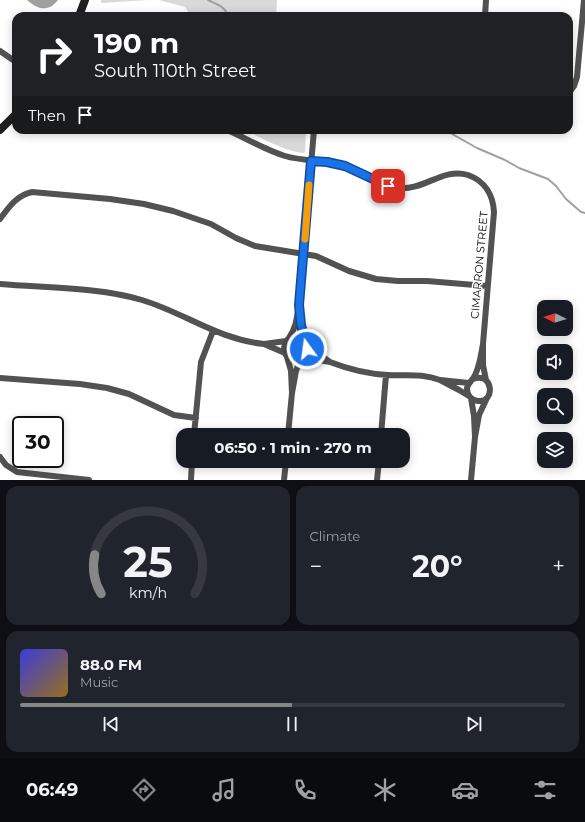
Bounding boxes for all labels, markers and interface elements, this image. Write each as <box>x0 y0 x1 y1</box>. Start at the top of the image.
text: 190 m <box>94 26 179 60</box>
icon: right <box>28 28 80 80</box>
text: South 110th Street <box>94 60 256 82</box>
icon: arrive <box>74 104 96 126</box>
text: Then <box>28 106 66 125</box>
pin <box>371 169 405 203</box>
icon: arrive <box>377 175 399 197</box>
street label: CIMARRON STREET <box>467 210 491 320</box>
north arrow <box>537 300 573 336</box>
map controls <box>537 300 573 468</box>
position arrow <box>286 328 328 370</box>
button: sound <box>537 344 573 380</box>
button: search <box>537 388 573 424</box>
speed limit sign: 30 <box>12 416 64 468</box>
button: layers <box>537 432 573 468</box>
text: 06:50 · 1 min · 270 m <box>214 438 372 457</box>
text: Climate <box>310 528 360 544</box>
text: 25 <box>123 536 172 586</box>
text: 20° <box>412 548 463 585</box>
text: − <box>310 553 322 580</box>
text: + <box>552 553 565 580</box>
text: km/h <box>129 583 167 601</box>
text: 88.0 FM <box>80 655 142 674</box>
text: Music <box>80 674 118 690</box>
icon: previous <box>100 713 122 735</box>
icon: pause <box>281 713 303 735</box>
icon: next <box>463 713 485 735</box>
icon: directions <box>130 776 158 804</box>
icon: music <box>210 776 238 804</box>
icon: phone <box>291 776 319 804</box>
icon: climate <box>371 776 399 804</box>
icon: car <box>451 776 479 804</box>
icon: filters <box>531 776 559 804</box>
text: 06:49 <box>26 779 78 801</box>

